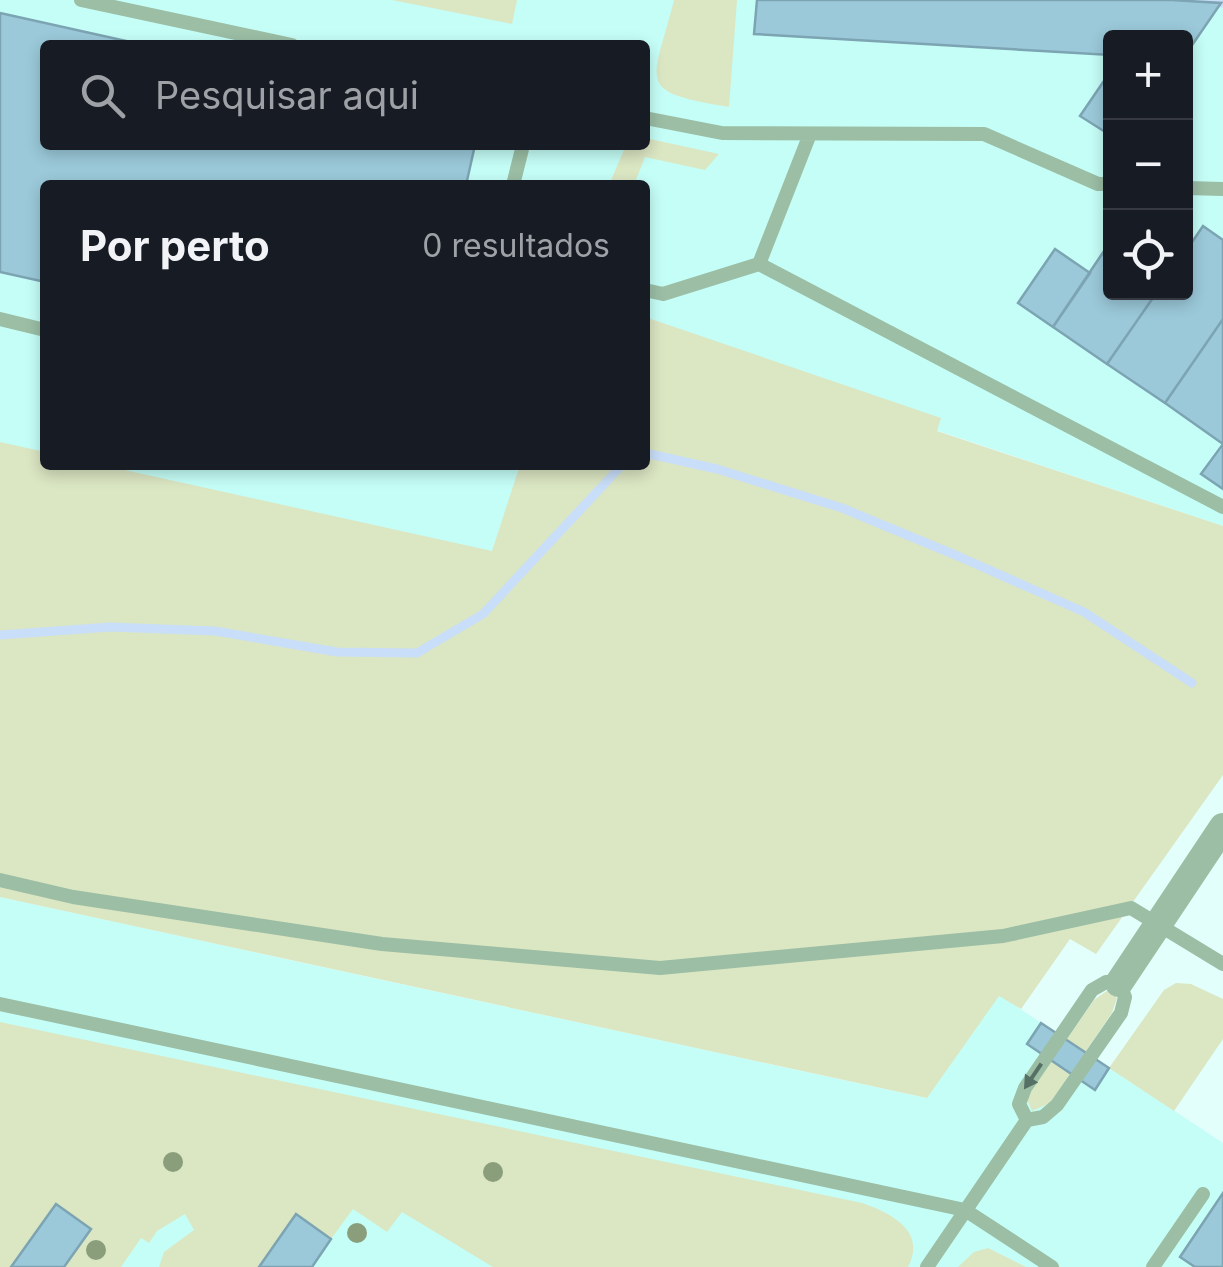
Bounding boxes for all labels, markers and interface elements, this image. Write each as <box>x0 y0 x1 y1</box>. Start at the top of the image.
map controls <box>1103 30 1193 300</box>
button: + <box>1103 30 1193 120</box>
search box <box>40 40 650 150</box>
icon: search <box>75 68 130 123</box>
text: Pesquisar aqui <box>155 72 419 118</box>
button: − <box>1103 120 1193 210</box>
button: locate <box>1103 210 1193 300</box>
text: Por perto <box>80 220 270 271</box>
text: 0 resultados <box>422 226 610 265</box>
one-way arrow <box>1025 1063 1043 1090</box>

